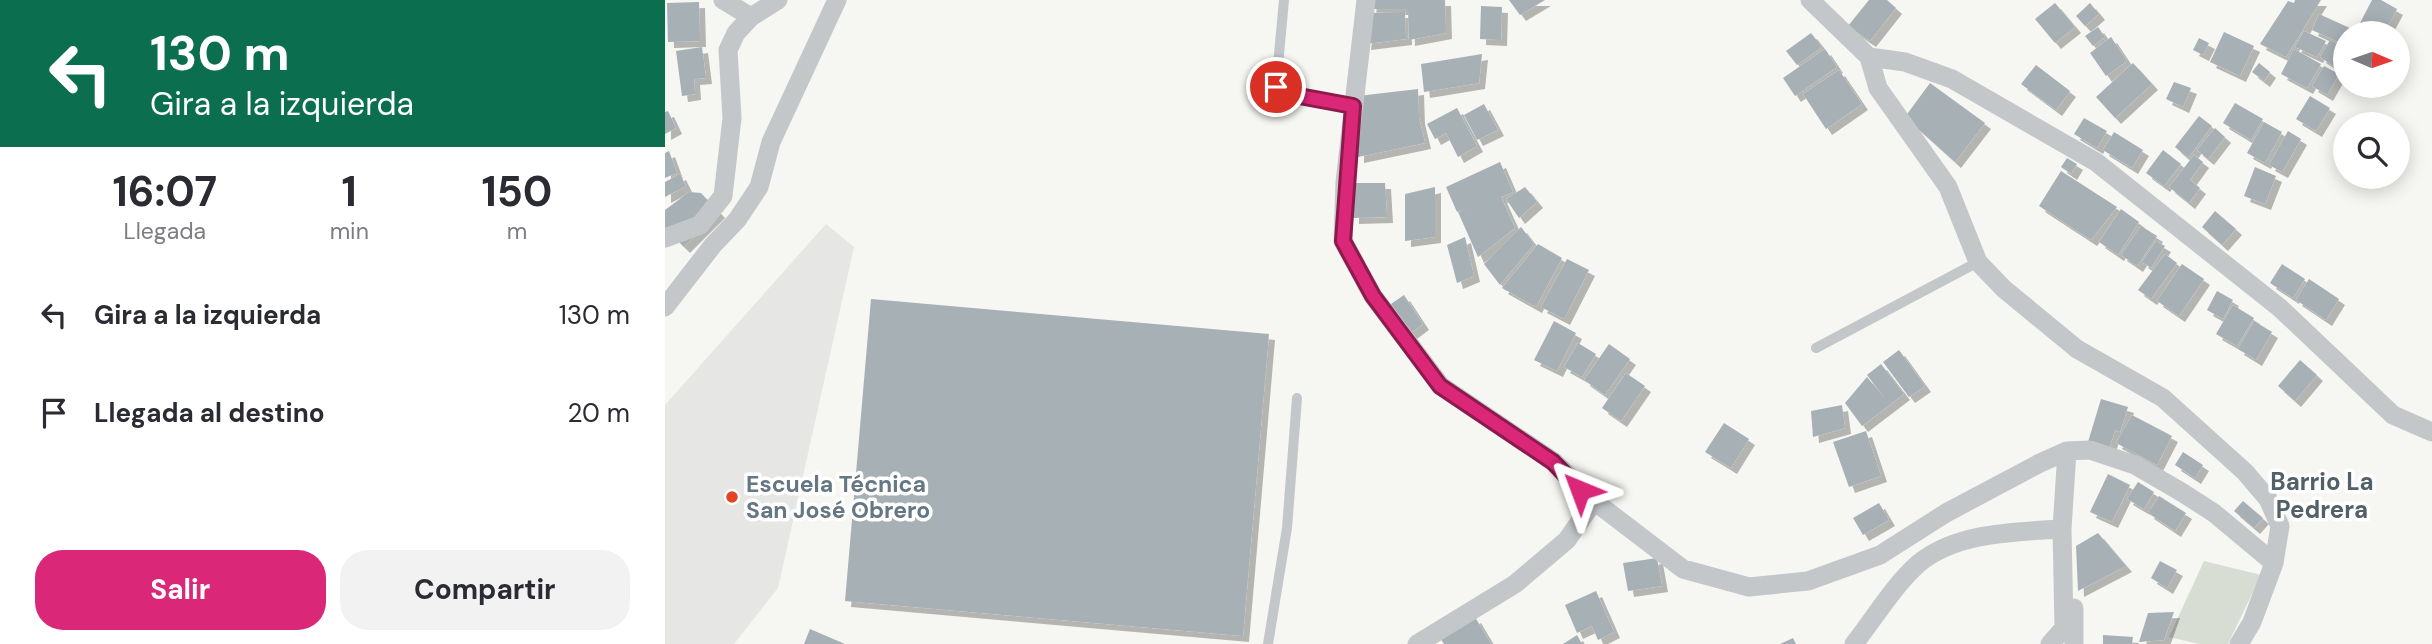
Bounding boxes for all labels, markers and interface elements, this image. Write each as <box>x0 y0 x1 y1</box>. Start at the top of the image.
text: 130 m <box>150 21 290 85</box>
north arrow <box>2333 21 2410 98</box>
map controls <box>2333 21 2410 189</box>
icon: left <box>35 28 126 119</box>
pin <box>1246 57 1306 117</box>
icon: arrive <box>1257 68 1295 106</box>
text: Gira a la izquierda <box>150 83 414 125</box>
button: search <box>2333 112 2410 189</box>
text: 16:07 <box>113 164 217 219</box>
text: 1 <box>342 164 357 219</box>
text: 150 <box>481 164 552 219</box>
text: Llegada <box>124 216 206 246</box>
text: min <box>330 216 369 246</box>
text: m <box>507 216 527 246</box>
icon: left <box>35 296 73 334</box>
text: Gira a la izquierda <box>94 298 321 332</box>
text: 130 m <box>559 298 630 332</box>
icon: arrive <box>35 394 73 432</box>
text: Llegada al destino <box>94 396 325 430</box>
text: 20 m <box>567 396 630 430</box>
position arrow <box>1543 453 1617 527</box>
district label: Barrio La Pedrera <box>2270 466 2374 525</box>
place label: Escuela Técnica San José Obrero <box>746 469 930 525</box>
marker: Escuela Técnica San José Obrero <box>724 489 740 505</box>
button: Salir <box>35 550 326 630</box>
button: Compartir <box>340 550 630 630</box>

